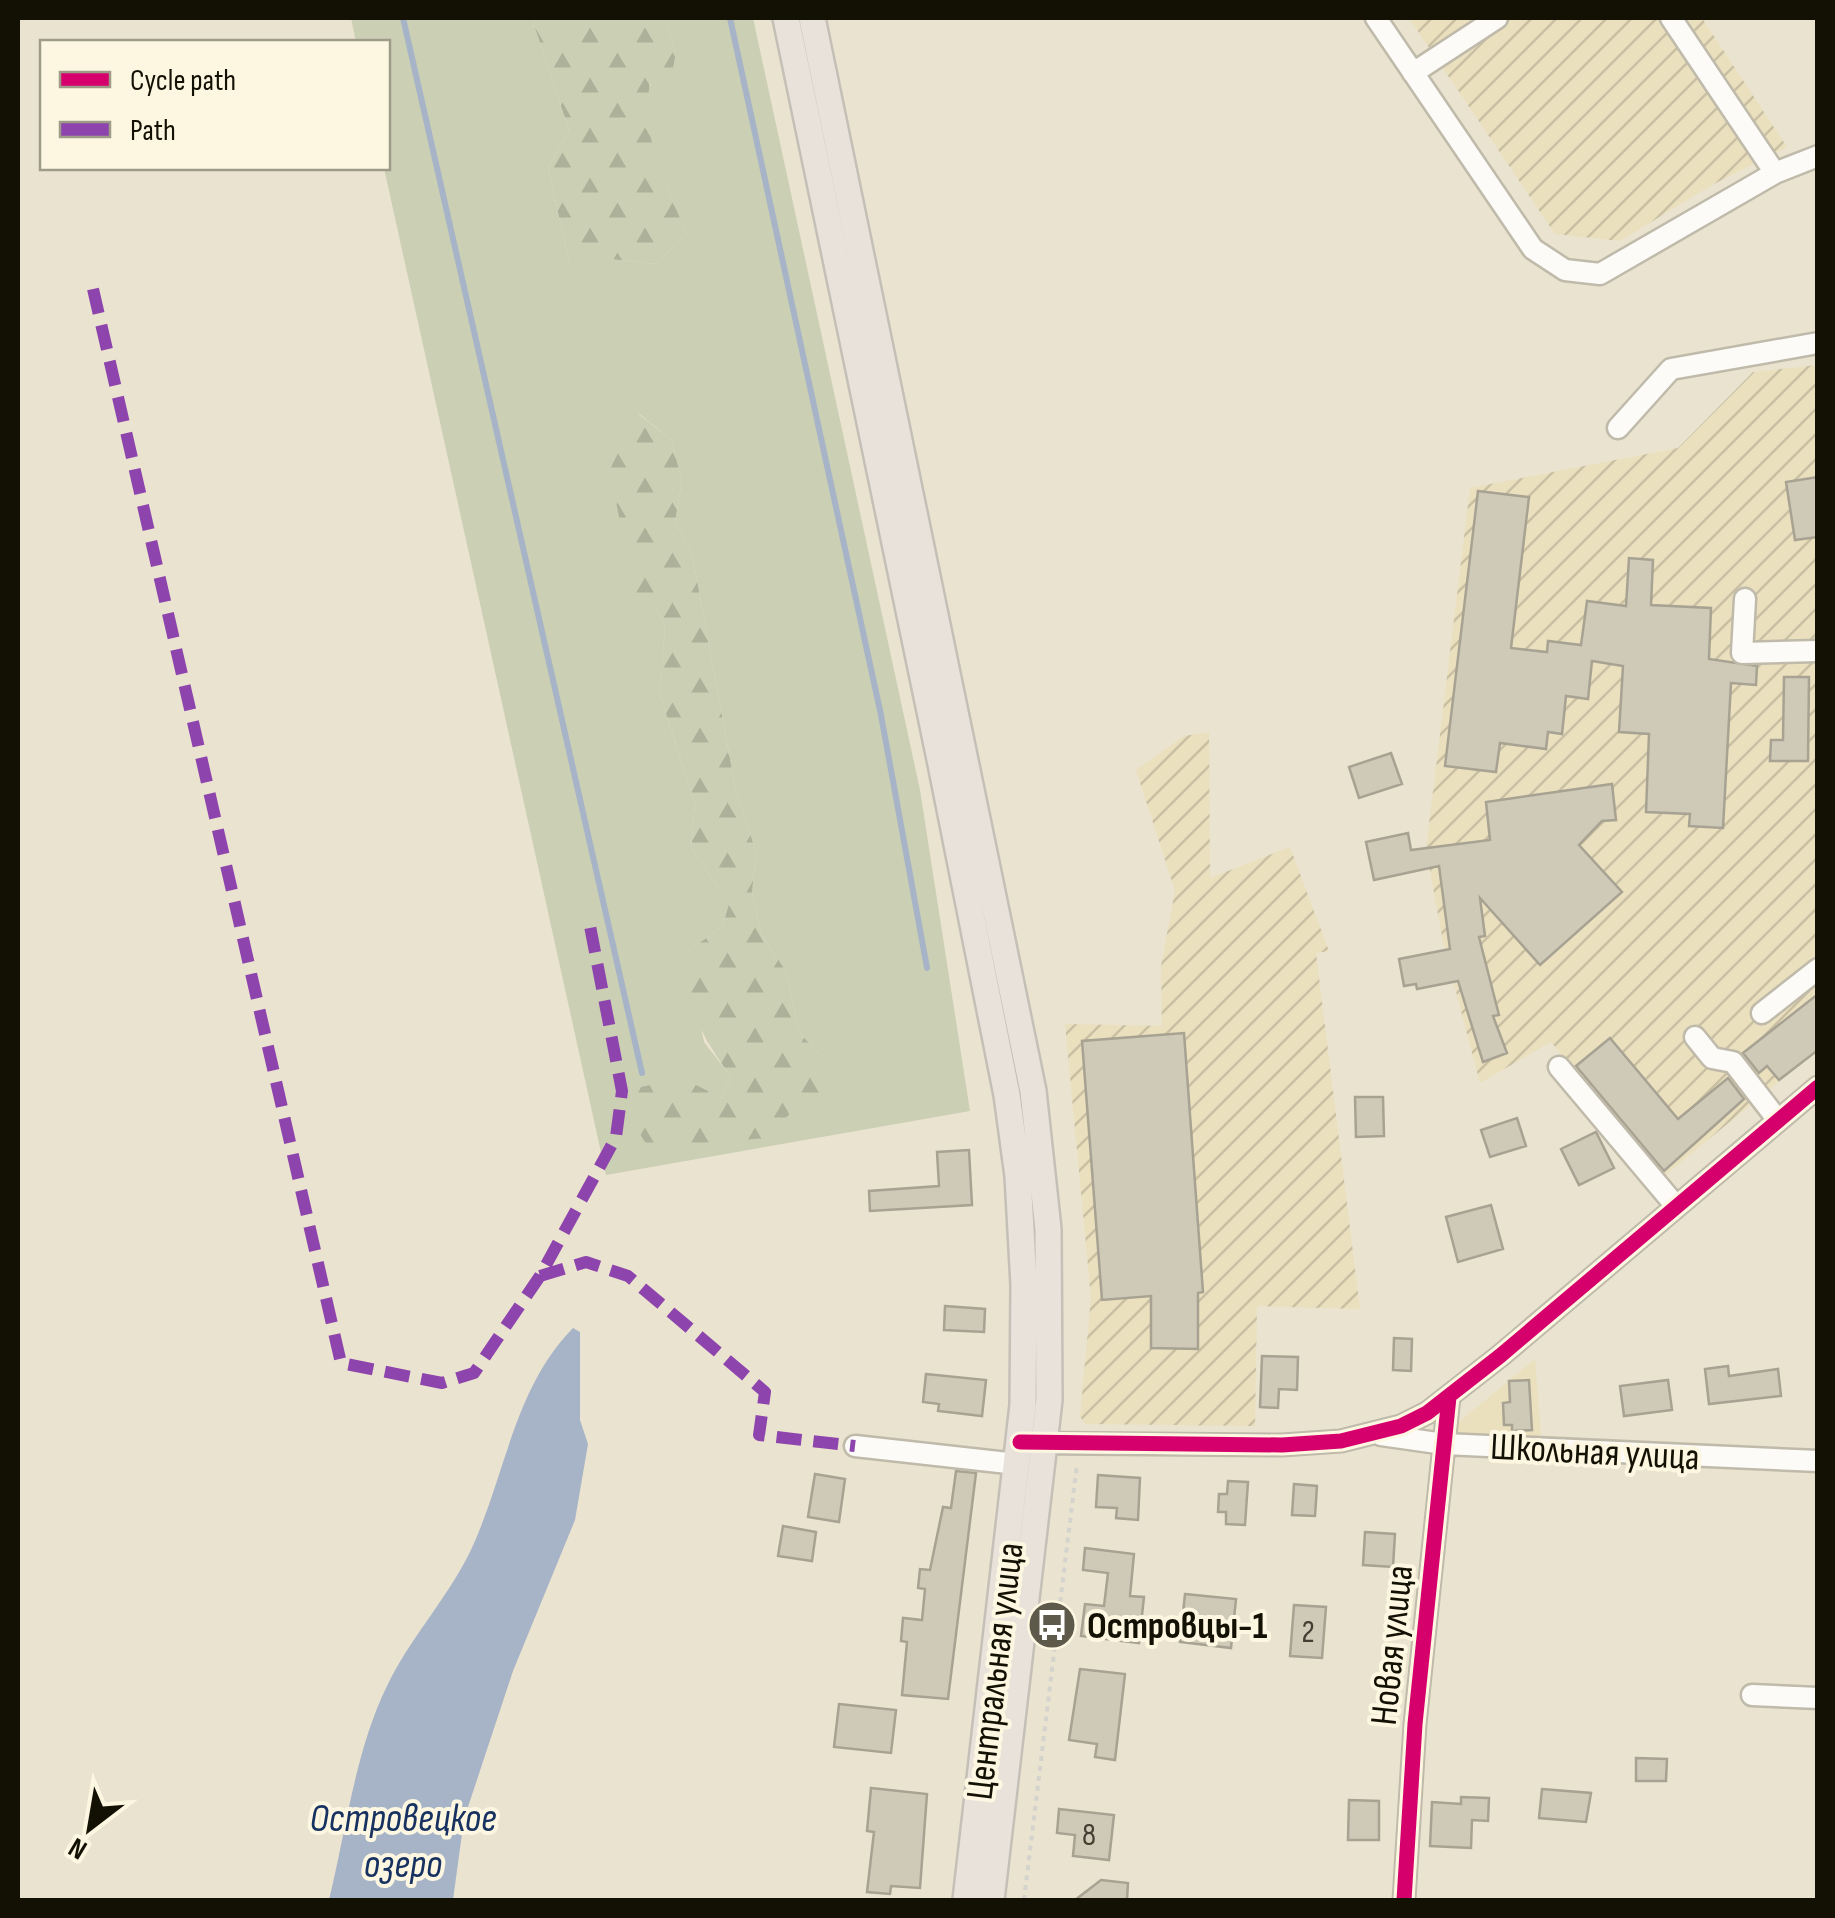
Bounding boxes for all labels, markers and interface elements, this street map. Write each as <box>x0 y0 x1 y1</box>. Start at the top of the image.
legend <box>40 40 390 170</box>
text: Cycle path <box>130 63 236 99</box>
text: Path <box>130 113 176 149</box>
street label: Школьная улица <box>1489 1425 1701 1480</box>
street label: Центральная улица <box>957 1540 1034 1802</box>
street label: Новая улица <box>1362 1563 1423 1727</box>
bus stop icon: Островцы-1 <box>1026 1599 1078 1651</box>
place label: Островцы-1 <box>1087 1604 1268 1649</box>
house number: 2 <box>1301 1613 1315 1652</box>
north arrow <box>40 1778 140 1878</box>
water label: Островецкое озеро <box>309 1795 497 1889</box>
house number: 8 <box>1082 1816 1096 1855</box>
text: N <box>63 1830 93 1866</box>

